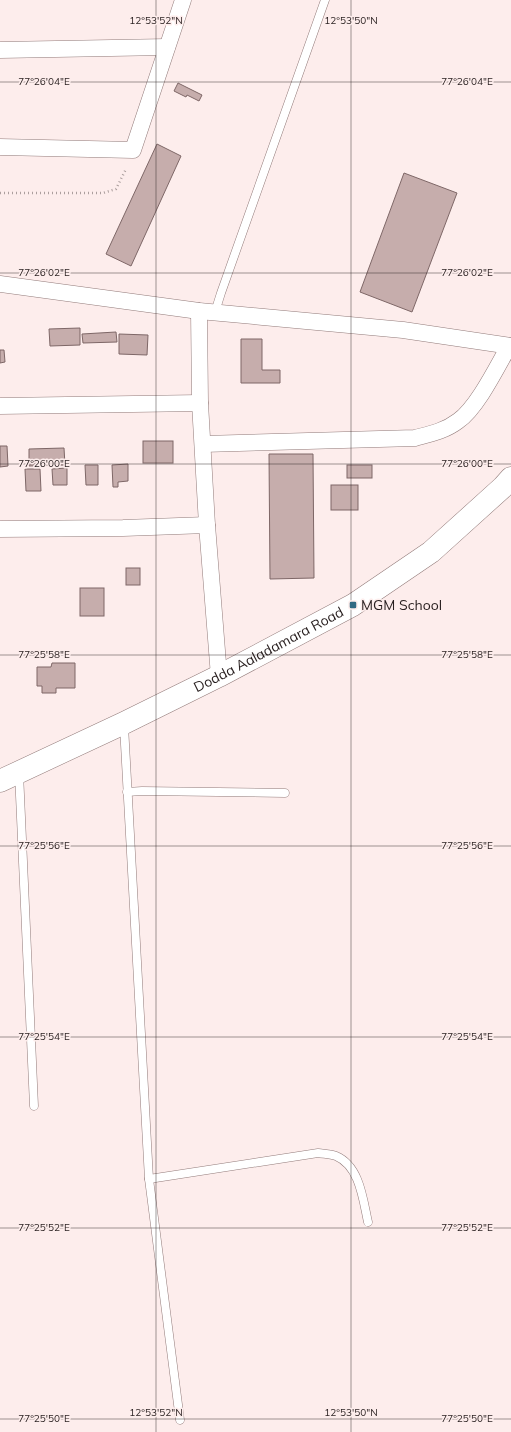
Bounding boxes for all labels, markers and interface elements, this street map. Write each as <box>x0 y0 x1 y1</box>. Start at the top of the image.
text: 12°53'52"N <box>129 14 183 27</box>
text: 12°53'50"N <box>324 14 378 27</box>
text: 77°26'04"E <box>18 75 70 88</box>
text: 77°26'04"E <box>441 75 493 88</box>
text: 77°26'02"E <box>18 266 70 279</box>
text: 77°26'02"E <box>441 266 493 279</box>
text: 77°26'00"E <box>18 457 70 470</box>
text: 77°26'00"E <box>441 457 493 470</box>
place label: MGM School <box>361 596 442 614</box>
marker: MGM School <box>348 600 358 610</box>
street label: Dodda Aaladamara Road <box>191 603 346 696</box>
text: 77°25'58"E <box>18 648 70 661</box>
text: 77°25'58"E <box>441 648 493 661</box>
text: 77°25'56"E <box>18 839 70 852</box>
text: 77°25'56"E <box>441 839 493 852</box>
text: 77°25'54"E <box>18 1030 70 1043</box>
text: 77°25'54"E <box>441 1030 493 1043</box>
text: 77°25'52"E <box>18 1221 70 1234</box>
text: 77°25'52"E <box>441 1221 493 1234</box>
text: 12°53'52"N <box>129 1406 183 1419</box>
text: 12°53'50"N <box>324 1406 378 1419</box>
text: 77°25'50"E <box>18 1412 70 1425</box>
text: 77°25'50"E <box>441 1412 493 1425</box>

